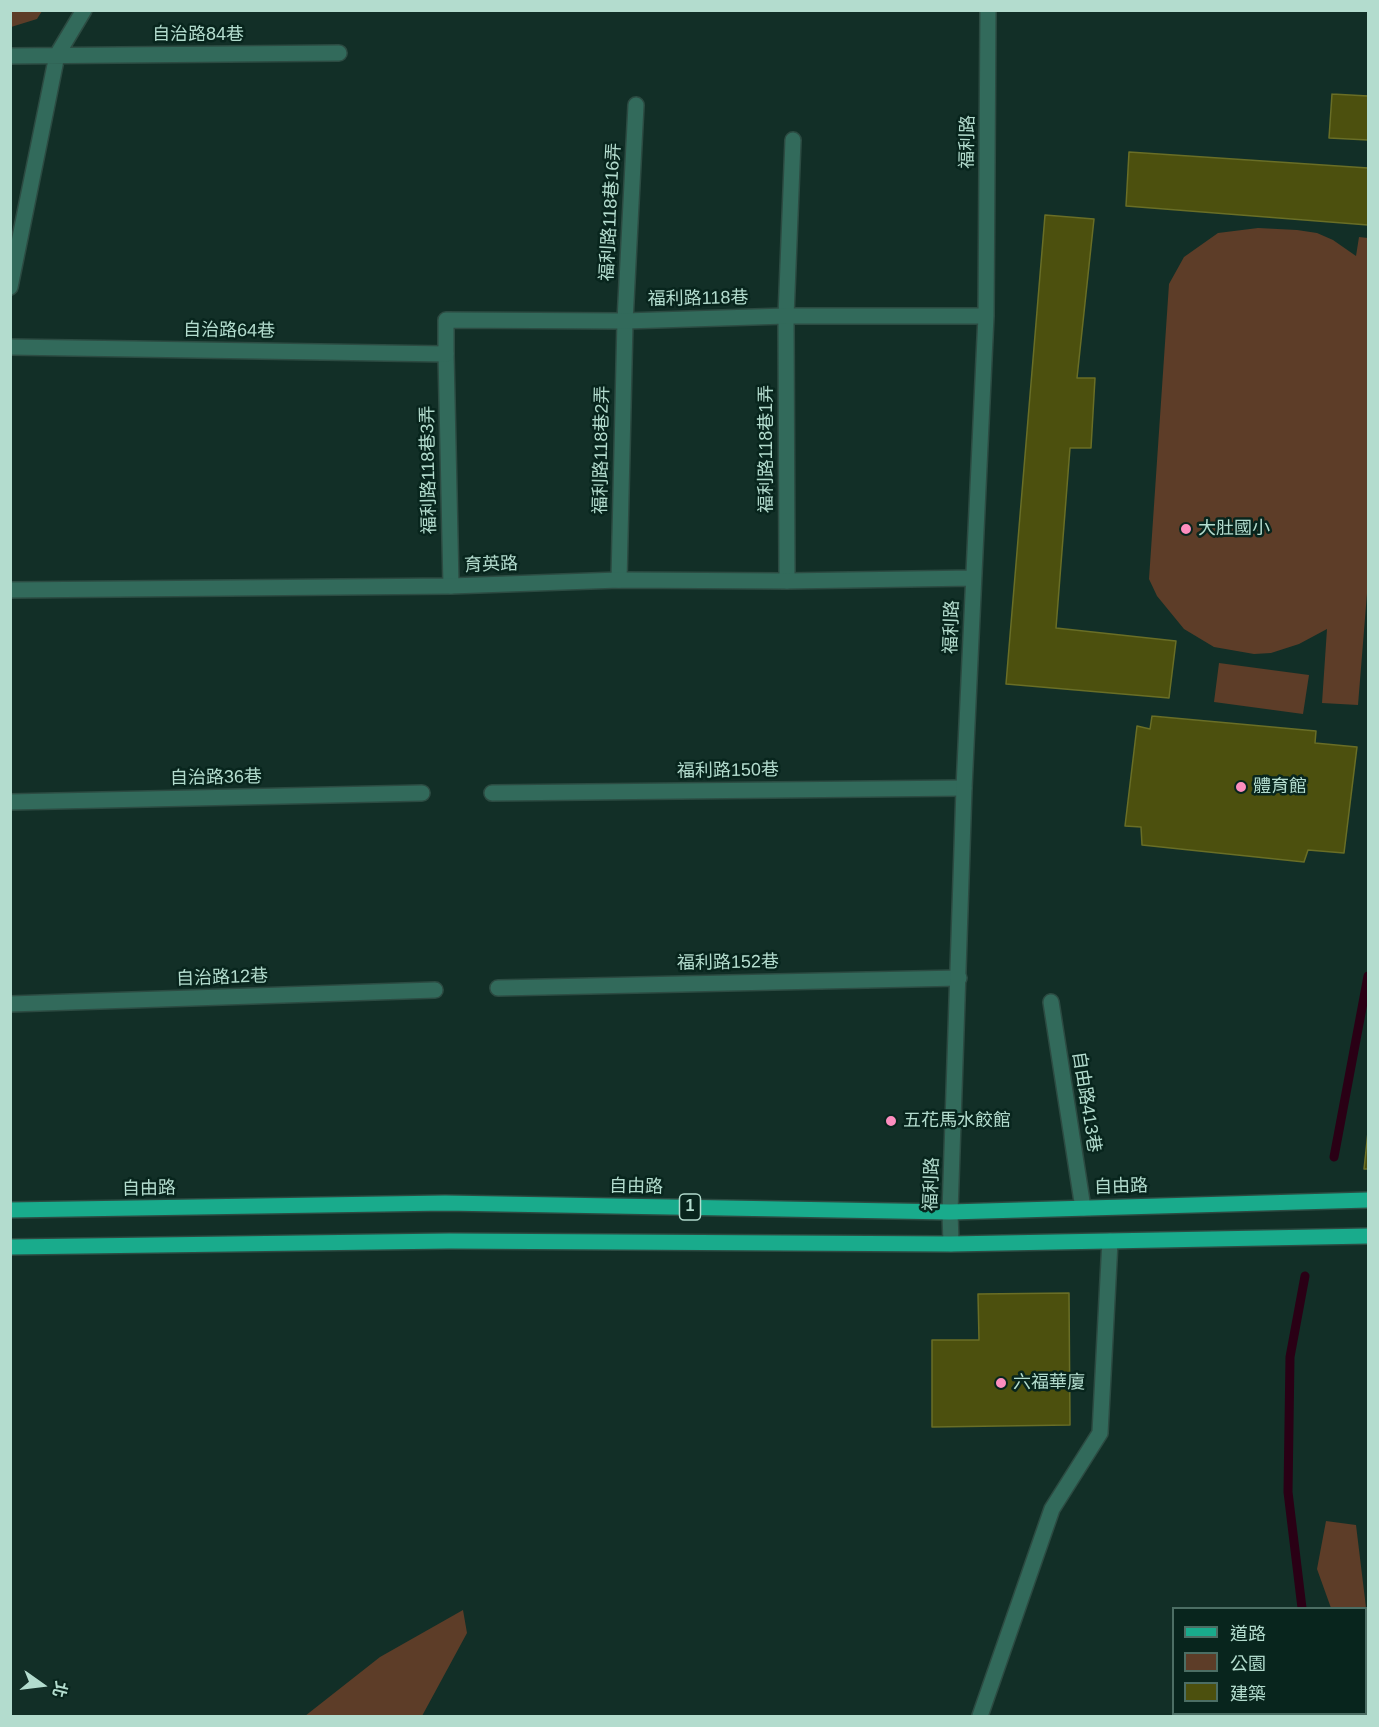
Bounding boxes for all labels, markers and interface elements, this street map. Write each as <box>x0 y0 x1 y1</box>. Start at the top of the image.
street label: 自治路84巷 <box>152 24 244 46</box>
street label: 福利路 <box>957 115 979 169</box>
street label: 福利路118巷16弄 <box>597 142 625 282</box>
street label: 福利路118巷 <box>647 287 749 311</box>
street label: 自治路64巷 <box>183 319 275 343</box>
street label: 福利路118巷2弄 <box>590 385 614 515</box>
street label: 福利路118巷1弄 <box>756 385 778 513</box>
street label: 福利路118巷3弄 <box>417 405 441 535</box>
place label: 大肚國小 <box>1198 518 1270 540</box>
marker: 大肚國小 <box>1179 522 1193 536</box>
street label: 育英路 <box>464 553 518 577</box>
street label: 福利路 <box>940 600 964 654</box>
street label: 福利路150巷 <box>677 759 779 783</box>
street label: 自治路36巷 <box>170 766 262 790</box>
place label: 體育館 <box>1253 776 1307 798</box>
marker: 體育館 <box>1234 780 1248 794</box>
street label: 福利路152巷 <box>677 951 779 975</box>
street label: 自治路12巷 <box>176 966 268 990</box>
street label: 自由路413巷 <box>1067 1050 1105 1154</box>
place label: 五花馬水餃館 <box>903 1110 1011 1132</box>
marker: 五花馬水餃館 <box>884 1114 898 1128</box>
street label: 福利路 <box>920 1157 944 1211</box>
street label: 自由路 <box>1094 1175 1148 1199</box>
street label: 自由路 <box>609 1176 663 1198</box>
street label: 自由路 <box>122 1178 176 1200</box>
road number: 1 <box>680 1194 700 1220</box>
place label: 六福華廈 <box>1013 1372 1085 1394</box>
marker: 六福華廈 <box>994 1376 1008 1390</box>
legend <box>1172 1607 1367 1715</box>
text: 道路 <box>1230 1624 1266 1644</box>
text: 公園 <box>1230 1654 1266 1674</box>
north arrow <box>12 1655 72 1715</box>
text: 北 <box>50 1680 70 1699</box>
text: 建築 <box>1230 1684 1266 1704</box>

